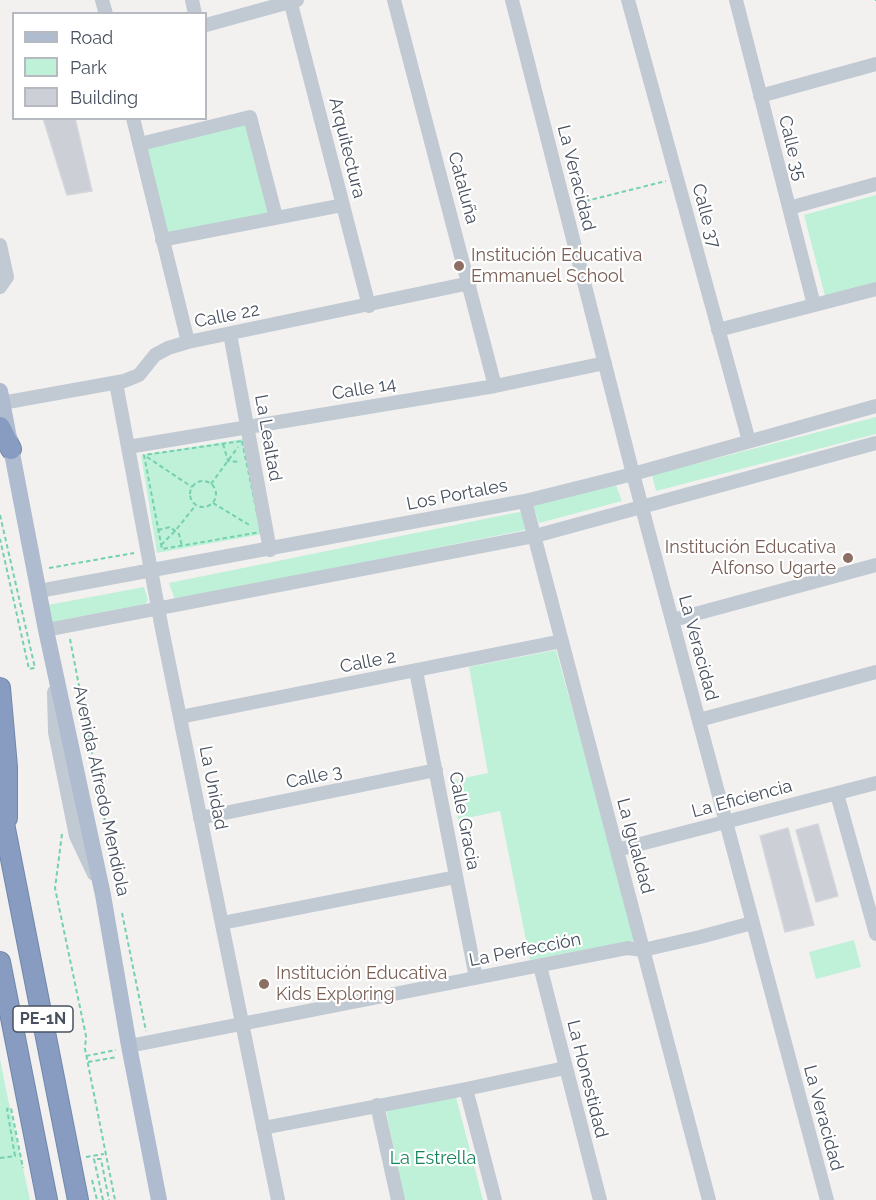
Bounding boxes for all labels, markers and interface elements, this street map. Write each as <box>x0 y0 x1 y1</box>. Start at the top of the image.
legend <box>12 12 207 120</box>
text: Road <box>70 27 113 48</box>
text: Park <box>70 57 107 78</box>
text: Building <box>70 87 138 108</box>
street label: Arquitectura <box>324 95 370 201</box>
street label: Calle 35 <box>773 113 811 183</box>
street label: La Veracidad <box>552 123 600 233</box>
street label: Cataluña <box>443 150 483 226</box>
street label: Calle 37 <box>687 181 725 251</box>
place label: Institución Educativa Emmanuel School <box>471 245 642 288</box>
marker: Institución Educativa Emmanuel School <box>452 259 466 273</box>
street label: Calle 22 <box>193 299 261 333</box>
street label: Calle 14 <box>330 373 398 405</box>
street label: La Lealtad <box>250 393 286 483</box>
street label: Los Portales <box>405 475 509 515</box>
place label: Institución Educativa Alfonso Ugarte <box>665 537 836 580</box>
marker: Institución Educativa Alfonso Ugarte <box>841 551 855 565</box>
street label: La Veracidad <box>674 593 722 703</box>
street label: Calle 2 <box>338 646 398 678</box>
street label: Avenida Alfredo Mendiola <box>68 684 134 898</box>
street label: La Unidad <box>194 744 232 832</box>
street label: Calle 3 <box>284 761 344 793</box>
street label: Calle Gracia <box>444 770 484 872</box>
street label: La Eficiencia <box>689 775 795 823</box>
street label: La Igualdad <box>612 796 658 896</box>
street label: La Perfección <box>467 929 583 971</box>
place label: Institución Educativa Kids Exploring <box>276 963 447 1006</box>
marker: Institución Educativa Kids Exploring <box>257 977 271 991</box>
road number: PE-1N <box>13 1006 73 1032</box>
street label: La Honestidad <box>562 1018 612 1140</box>
street label: La Veracidad <box>799 1063 847 1173</box>
park label: La Estrella <box>390 1148 476 1170</box>

